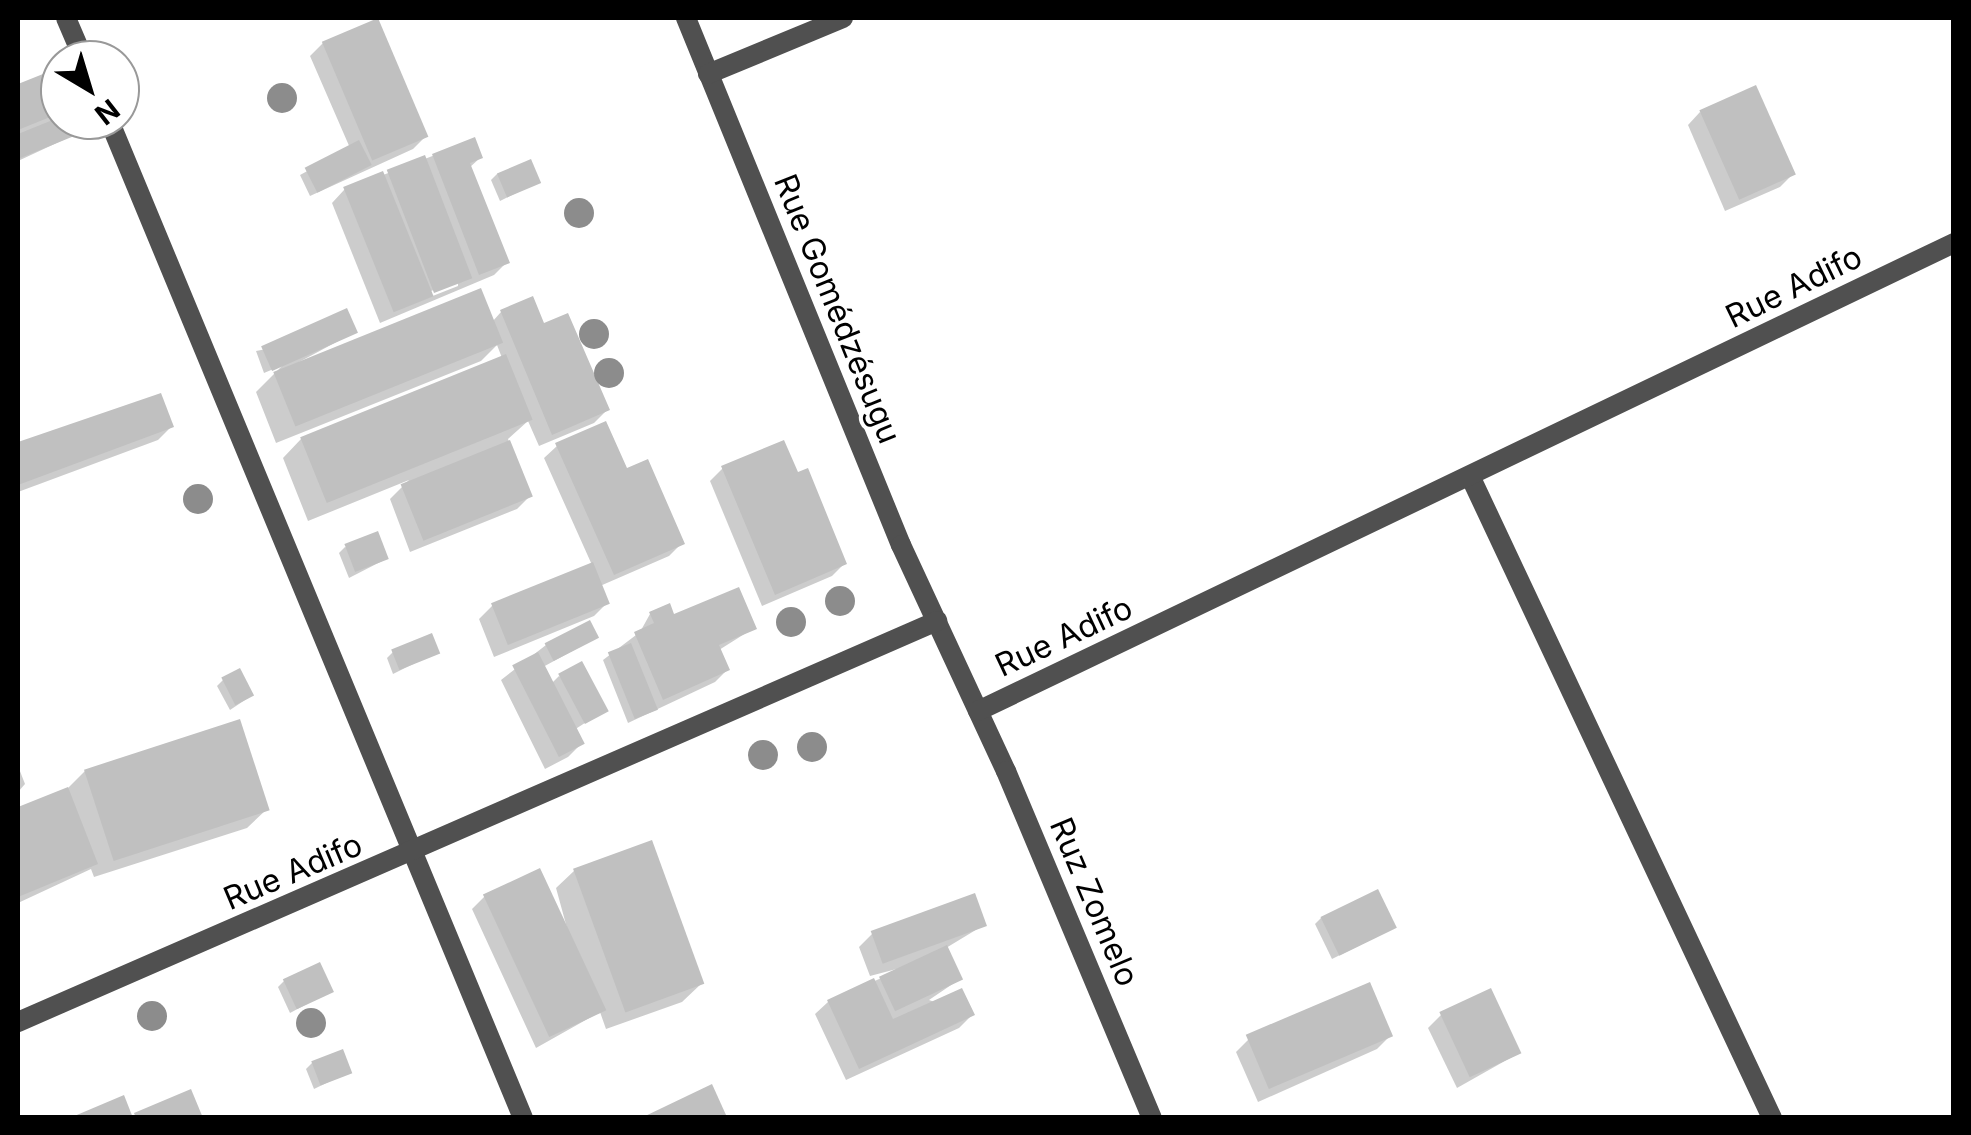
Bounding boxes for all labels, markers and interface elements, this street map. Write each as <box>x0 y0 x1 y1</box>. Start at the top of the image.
north arrow <box>40 40 140 140</box>
text: N <box>88 92 126 132</box>
street label: Rue Gomédzésugu <box>765 169 909 449</box>
street label: Rue Adifo <box>1720 238 1868 336</box>
street label: Rue Adifo <box>989 589 1139 685</box>
street label: Ruz Zomelo <box>1041 812 1147 992</box>
street label: Rue Adifo <box>218 826 368 918</box>

